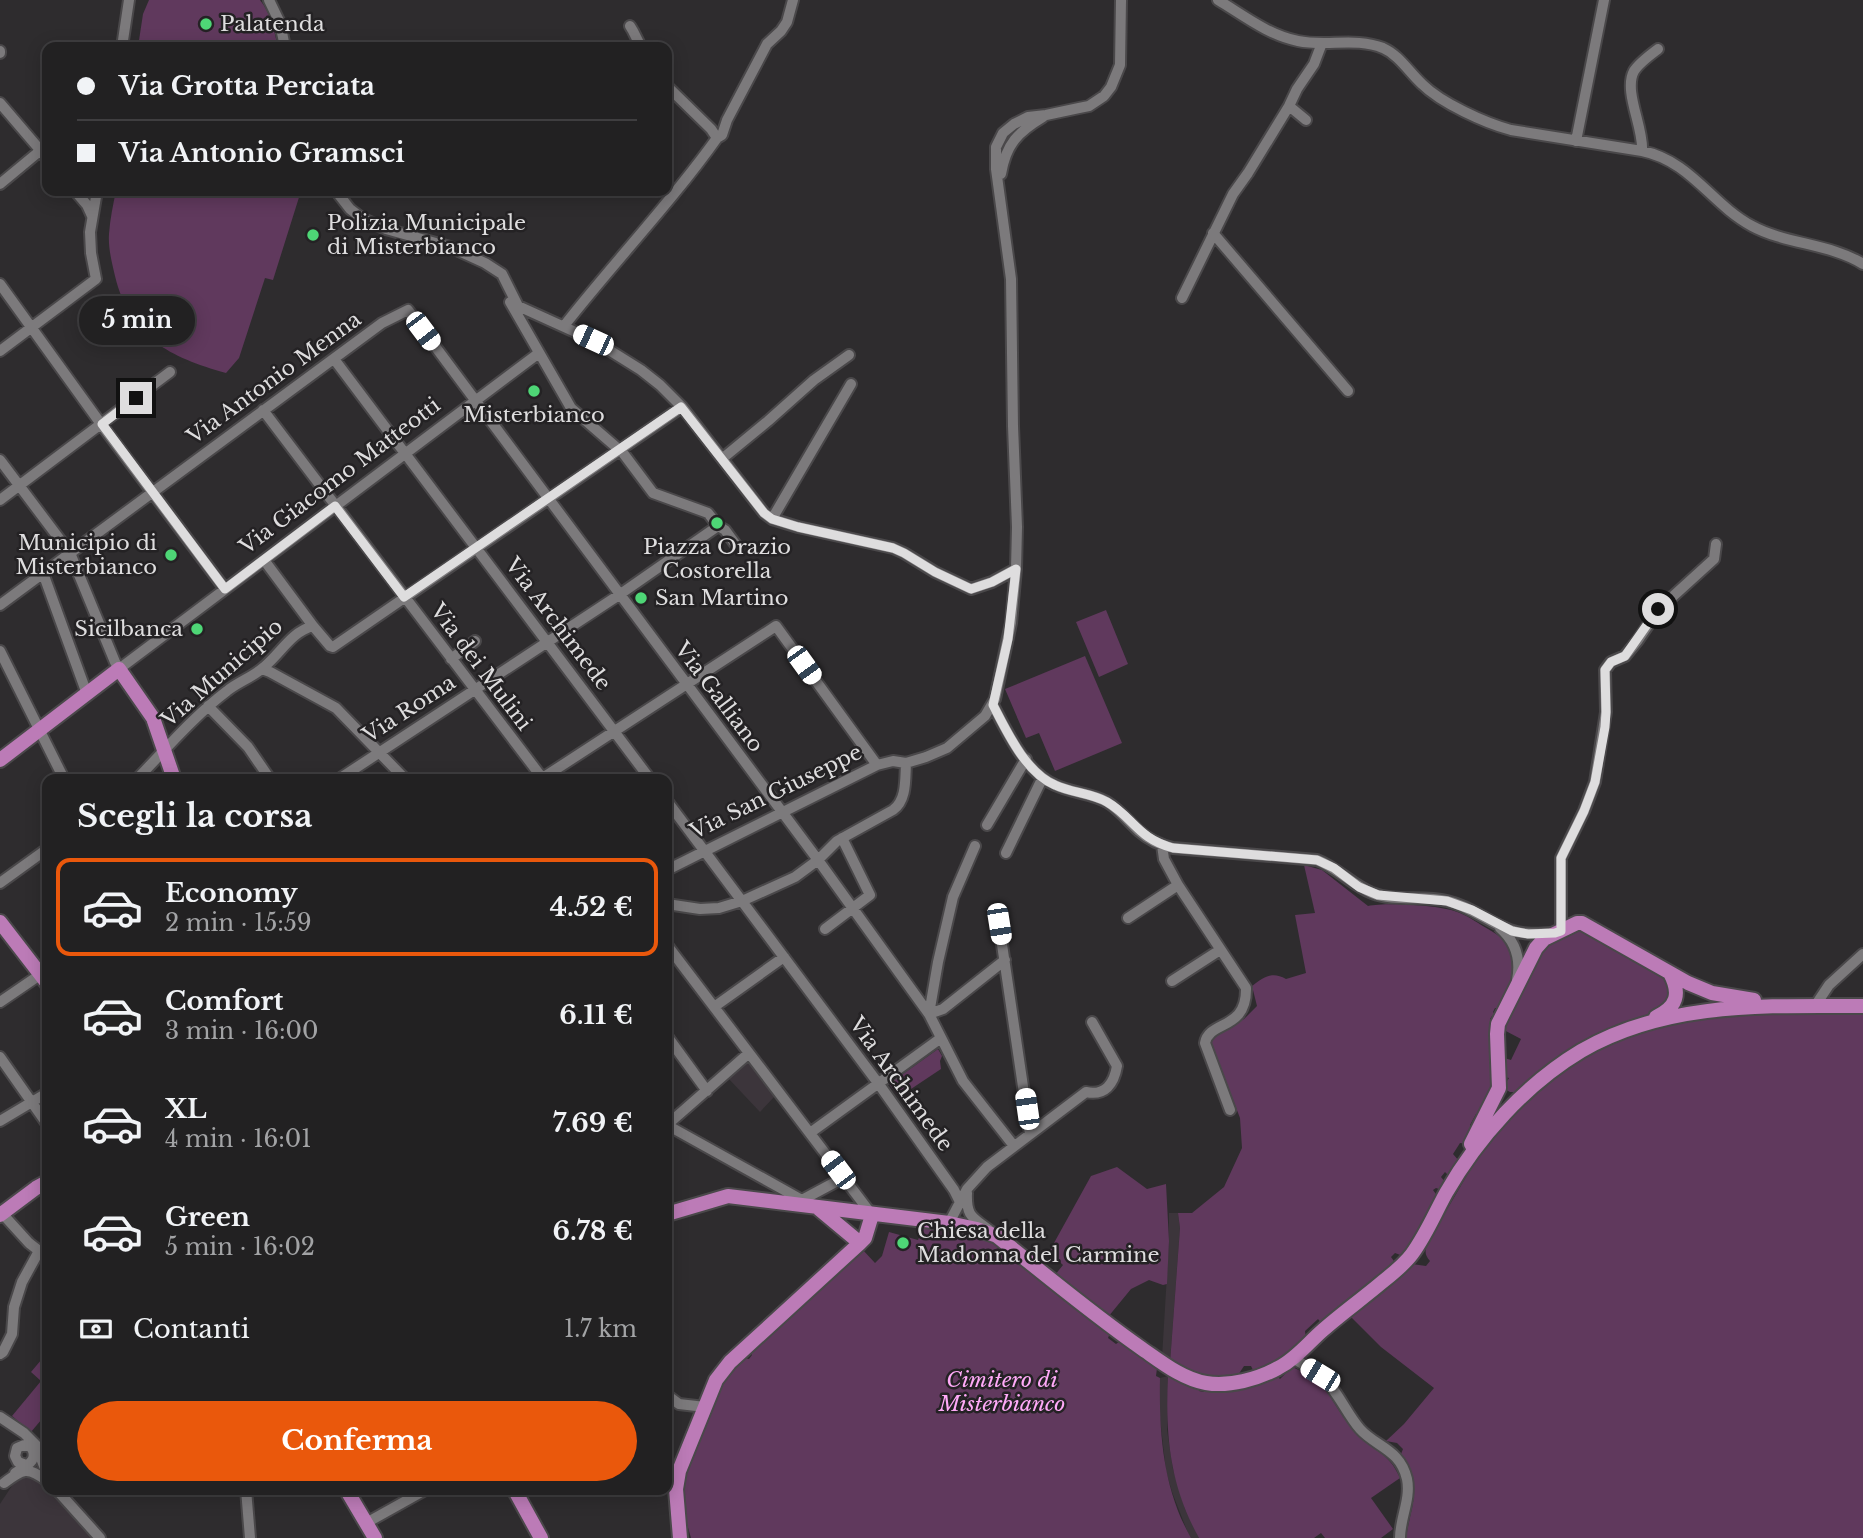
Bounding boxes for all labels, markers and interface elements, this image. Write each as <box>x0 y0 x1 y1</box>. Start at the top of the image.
place label: Palatenda <box>220 11 325 37</box>
marker: Palatenda <box>198 16 214 32</box>
text: Via Grotta Perciata <box>119 70 375 102</box>
text: Via Antonio Gramsci <box>119 137 405 169</box>
place label: Polizia Municipale di Misterbianco <box>327 210 526 260</box>
marker: Polizia Municipale di Misterbianco <box>305 227 321 243</box>
callout: 5 min <box>78 296 194 346</box>
text: 5 min <box>102 306 172 334</box>
street label: Via Antonio Menna <box>181 306 366 450</box>
car <box>402 308 445 354</box>
car <box>570 322 617 358</box>
route end <box>120 382 152 414</box>
marker: Misterbianco <box>526 383 542 399</box>
street label: Via Giacomo Matteotti <box>234 392 445 561</box>
place label: Misterbianco <box>463 402 605 428</box>
marker: Piazza Orazio Costorella <box>709 515 725 531</box>
place label: Municipio di Misterbianco <box>15 530 157 580</box>
place label: Piazza Orazio Costorella <box>643 534 791 584</box>
marker: Municipio di Misterbianco <box>163 547 179 563</box>
street label: Via Archimede <box>499 552 616 696</box>
place label: San Martino <box>655 585 789 611</box>
marker: San Martino <box>633 590 649 606</box>
route start <box>1642 593 1674 625</box>
street label: Via dei Mulini <box>424 598 537 736</box>
street label: Via Municipio <box>155 613 288 734</box>
place label: Sicilbanca <box>74 616 183 642</box>
marker: Sicilbanca <box>189 621 205 637</box>
street label: Via Galliano <box>668 636 769 757</box>
car <box>784 642 825 688</box>
street label: Via Roma <box>357 669 460 749</box>
street label: Via San Giuseppe <box>685 739 866 845</box>
text: Scegli la corsa <box>77 796 313 836</box>
icon: car <box>81 876 144 939</box>
text: Economy <box>165 877 298 909</box>
text: 4.52 € <box>550 891 633 923</box>
car <box>986 902 1013 946</box>
text: 2 min · 15:59 <box>165 909 312 937</box>
icon: car <box>81 984 144 1047</box>
text: Comfort <box>165 985 283 1017</box>
text: 6.11 € <box>559 999 633 1031</box>
street label: Via Archimede <box>843 1011 958 1156</box>
text: 3 min · 16:00 <box>165 1017 318 1045</box>
car <box>1014 1087 1041 1131</box>
icon: car <box>81 1092 144 1155</box>
text: XL <box>165 1093 207 1125</box>
text: 7.69 € <box>553 1107 633 1139</box>
text: 4 min · 16:01 <box>165 1125 311 1153</box>
car <box>817 1147 860 1193</box>
icon: car <box>81 1200 144 1263</box>
text: Green <box>165 1201 250 1233</box>
text: 6.78 € <box>552 1215 633 1247</box>
place label: Chiesa della Madonna del Carmine <box>917 1218 1160 1268</box>
text: 5 min · 16:02 <box>165 1233 315 1261</box>
marker: Chiesa della Madonna del Carmine <box>895 1235 911 1251</box>
icon: cash <box>77 1310 115 1348</box>
text: Contanti <box>133 1313 250 1345</box>
text: 1.7 km <box>564 1315 637 1343</box>
car <box>1297 1355 1344 1395</box>
park label: Cimitero di Misterbianco <box>938 1367 1065 1417</box>
button: Conferma <box>77 1401 637 1481</box>

